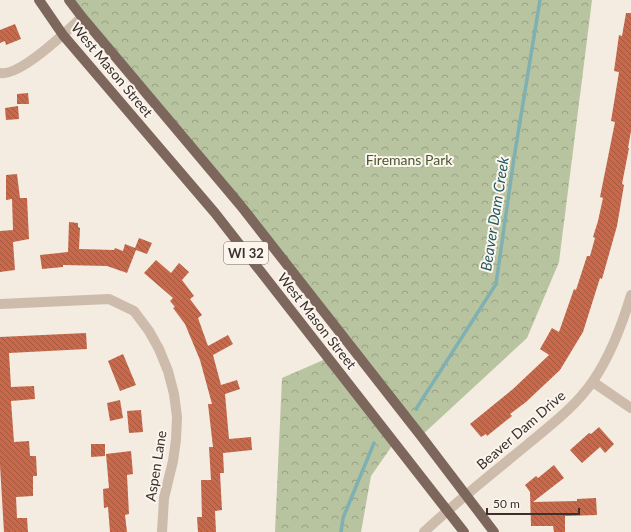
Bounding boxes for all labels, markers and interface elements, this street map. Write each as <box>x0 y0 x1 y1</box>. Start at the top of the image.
street label: West Mason Street <box>68 19 157 120</box>
park label: Firemans Park <box>366 151 453 168</box>
water label: Beaver Dam Creek <box>476 155 512 272</box>
road number: WI 32 <box>224 242 268 264</box>
street label: West Mason Street <box>274 269 360 372</box>
street label: Beaver Dam Drive <box>473 387 568 473</box>
street label: Aspen Lane <box>142 429 169 503</box>
scale bar <box>487 490 579 516</box>
text: 50 m <box>493 496 520 511</box>

